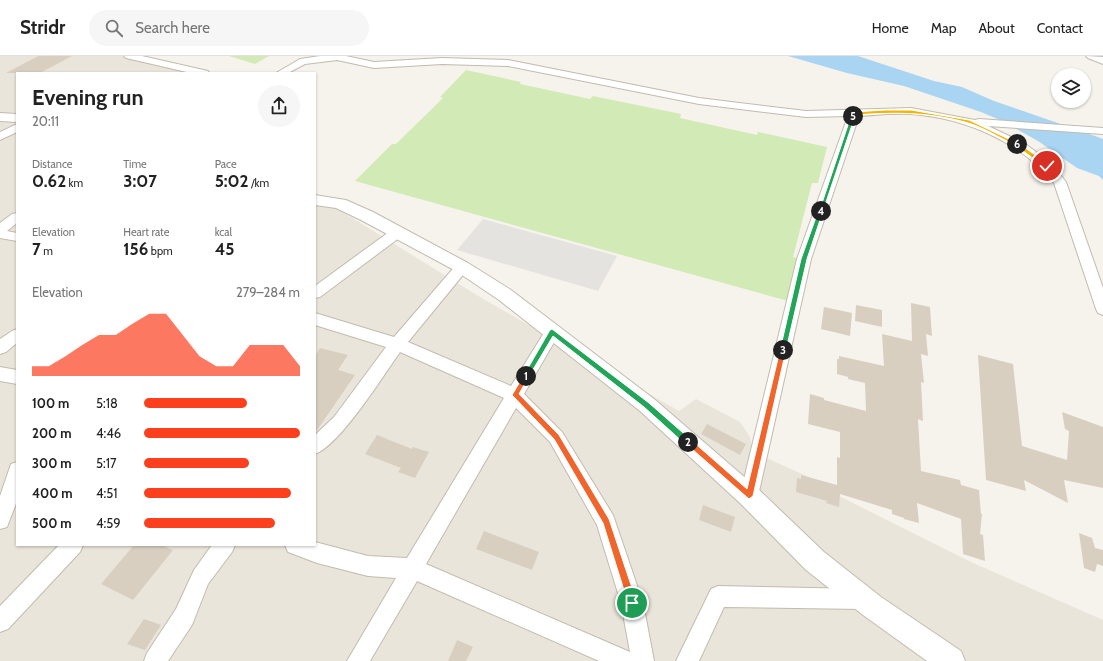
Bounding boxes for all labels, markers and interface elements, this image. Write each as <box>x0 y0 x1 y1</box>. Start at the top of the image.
search box <box>89 10 369 46</box>
text: Stridr <box>20 16 65 39</box>
icon: search <box>103 17 125 39</box>
text: Search here <box>135 19 210 37</box>
text: Home <box>872 19 909 37</box>
text: Map <box>931 19 956 37</box>
text: About <box>978 19 1015 37</box>
text: Contact <box>1037 19 1083 37</box>
map controls <box>1051 68 1091 108</box>
button: layers <box>1051 68 1091 108</box>
text: Evening run <box>32 84 144 111</box>
button: share <box>258 85 300 127</box>
pin: 5 <box>843 106 863 126</box>
text: 5 <box>850 109 856 123</box>
text: 20:11 <box>32 113 59 129</box>
pin: 6 <box>1007 134 1027 154</box>
text: 6 <box>1014 137 1020 151</box>
pin <box>1030 149 1064 183</box>
icon: check <box>1036 155 1058 177</box>
text: Distance <box>32 157 73 171</box>
text: Time <box>123 157 147 171</box>
text: Pace <box>215 157 237 171</box>
text: 0.62 <box>32 171 66 191</box>
text: 3:07 <box>123 171 157 191</box>
text: 5:02 <box>215 171 249 191</box>
text: km <box>66 176 83 190</box>
text: /km <box>249 176 269 190</box>
pin: 4 <box>811 201 831 221</box>
text: 4 <box>818 204 824 218</box>
text: Elevation <box>32 225 75 239</box>
text: Heart rate <box>123 225 169 239</box>
text: kcal <box>215 225 232 239</box>
text: 7 <box>32 239 41 259</box>
text: 156 <box>123 239 148 259</box>
text: 45 <box>215 239 234 259</box>
text: m <box>41 244 53 258</box>
text: bpm <box>148 244 173 258</box>
text: Elevation <box>32 284 83 300</box>
text: 279–284 m <box>236 284 300 300</box>
pin: 3 <box>773 340 793 360</box>
text: 3 <box>780 343 786 357</box>
pin: 1 <box>516 366 536 386</box>
text: 1 <box>524 369 528 383</box>
text: 100 m <box>32 395 69 411</box>
text: 5:18 <box>96 395 118 411</box>
text: 200 m <box>32 425 71 441</box>
text: 4:46 <box>96 425 121 441</box>
pin: 2 <box>678 432 698 452</box>
text: 2 <box>685 435 691 449</box>
text: 300 m <box>32 455 72 471</box>
text: 5:17 <box>96 455 117 471</box>
text: 400 m <box>32 485 73 501</box>
text: 4:51 <box>96 485 118 501</box>
text: 500 m <box>32 515 72 531</box>
text: 4:59 <box>96 515 121 531</box>
pin <box>615 586 649 620</box>
icon: arrive <box>621 592 643 614</box>

